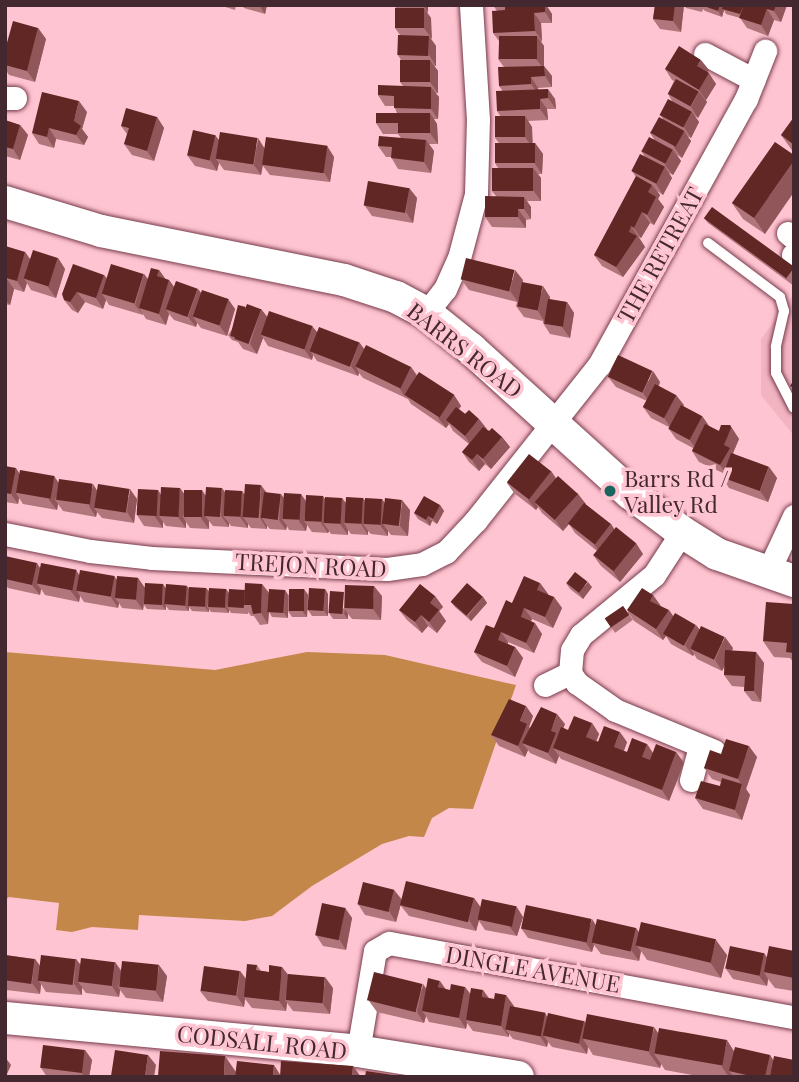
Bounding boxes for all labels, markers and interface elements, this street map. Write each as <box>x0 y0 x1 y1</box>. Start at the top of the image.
street label: THE RETREAT <box>611 182 709 328</box>
street label: BARRS ROAD <box>402 297 528 403</box>
place label: Barrs Rd / Valley Rd <box>624 464 729 518</box>
marker: Barrs Rd / Valley Rd <box>602 483 618 499</box>
street label: TREJON ROAD <box>235 547 387 583</box>
street label: DINGLE AVENUE <box>443 940 623 998</box>
street label: CODSALL ROAD <box>176 1019 348 1065</box>

